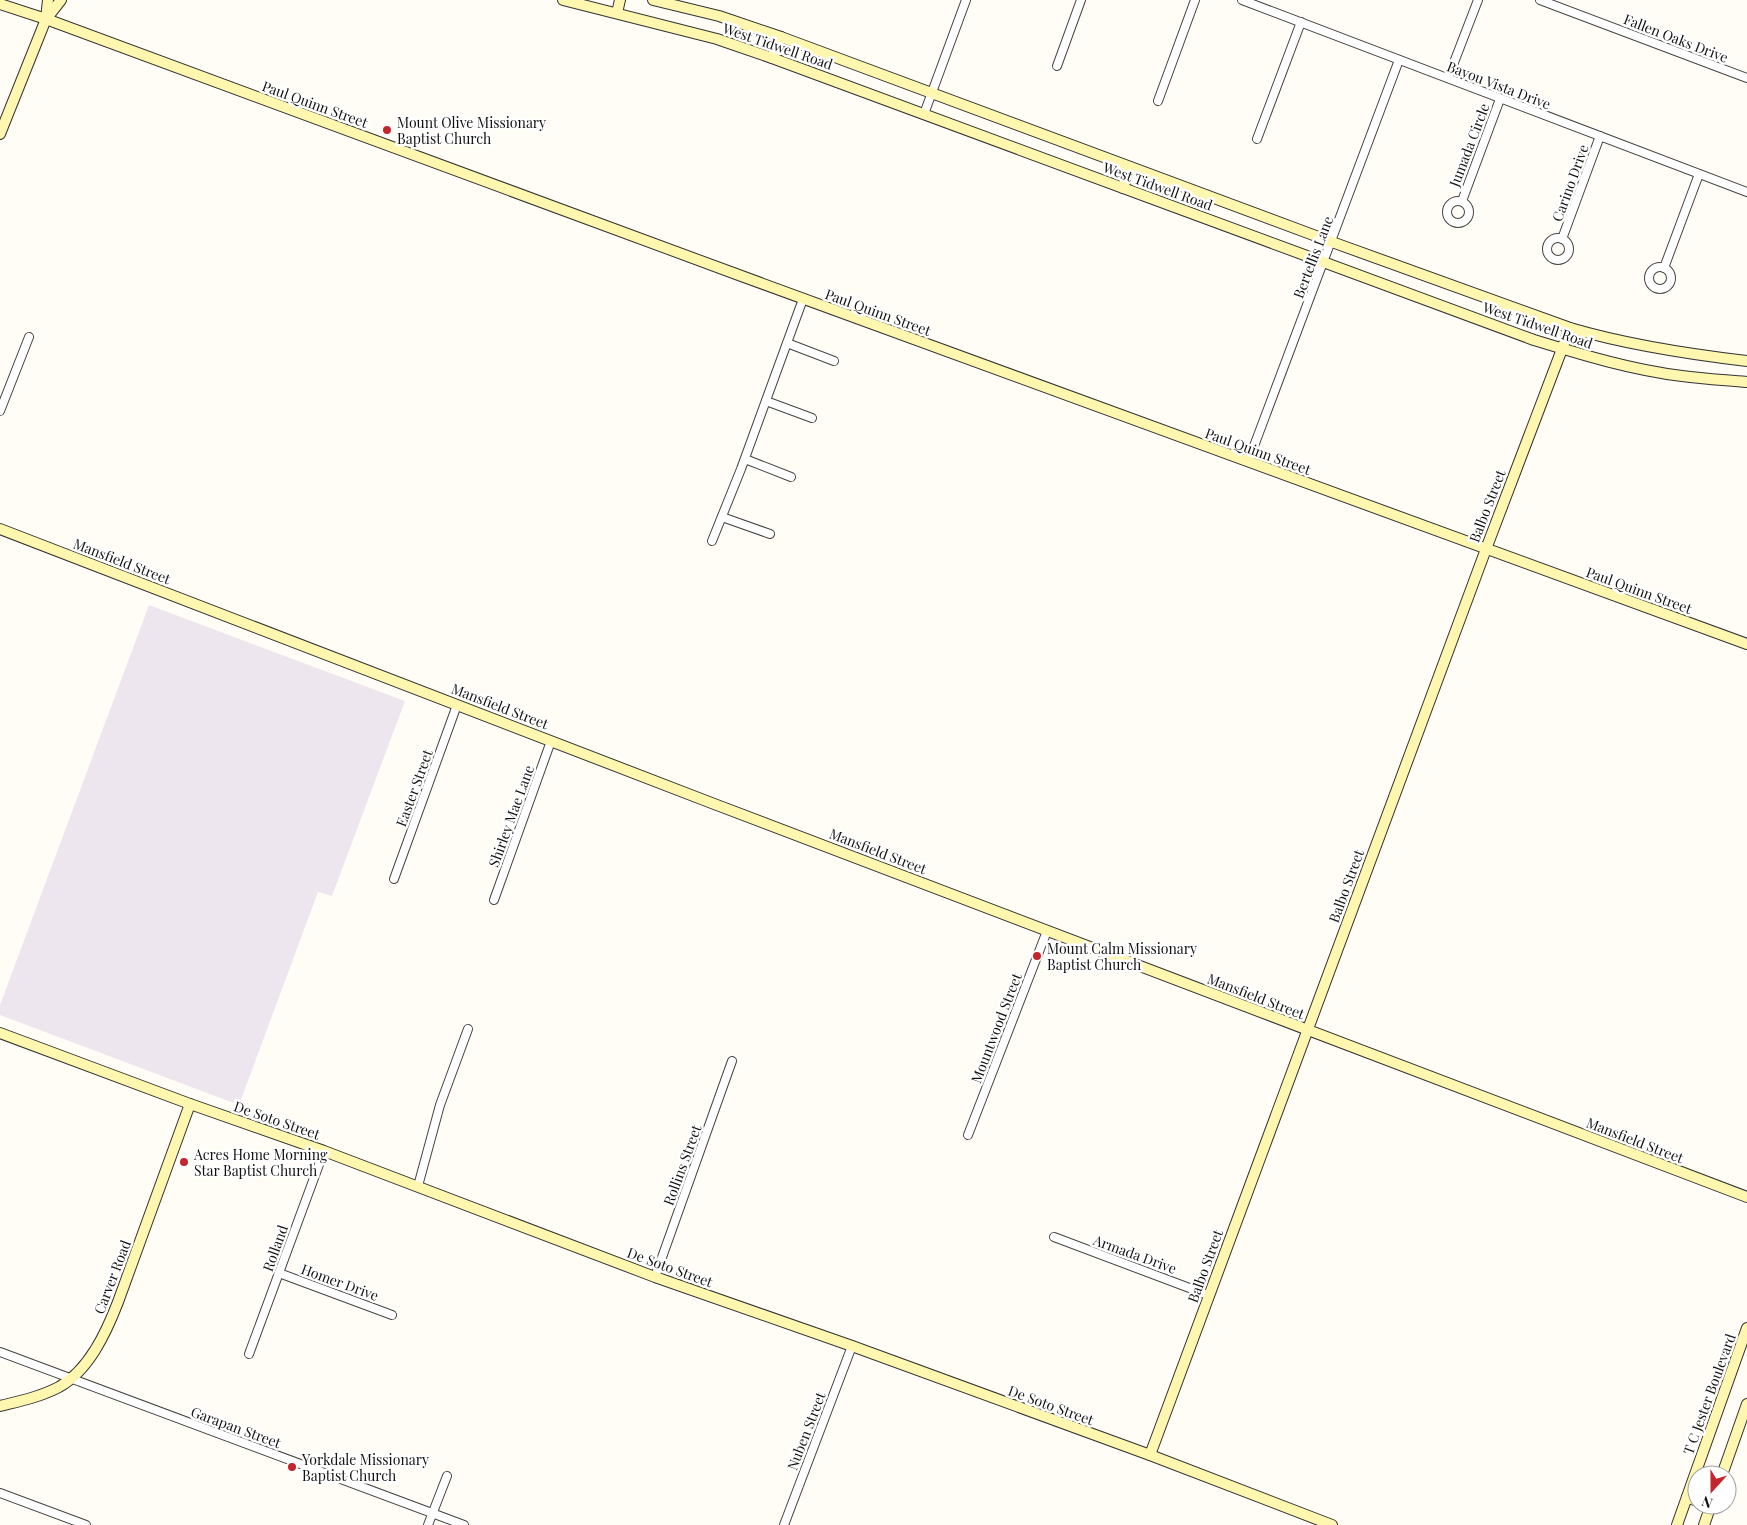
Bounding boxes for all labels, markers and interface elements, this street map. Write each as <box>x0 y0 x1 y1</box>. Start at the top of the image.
street label: Fallen Oaks Drive <box>1621 9 1731 67</box>
street label: West Tidwell Road <box>720 18 835 74</box>
street label: Bayou Vista Drive <box>1444 56 1554 114</box>
street label: Paul Quinn Street <box>260 76 371 132</box>
street label: Jumada Circle <box>1444 101 1494 190</box>
place label: Mount Olive Missionary Baptist Church <box>397 113 546 148</box>
marker: Mount Olive Missionary Baptist Church <box>381 124 393 136</box>
street label: Carino Drive <box>1547 142 1593 224</box>
street label: West Tidwell Road <box>1100 157 1215 215</box>
street label: Bertellis Lane <box>1289 213 1337 301</box>
street label: Paul Quinn Street <box>823 284 934 340</box>
street label: West Tidwell Road <box>1480 297 1595 353</box>
street label: Paul Quinn Street <box>1203 423 1314 479</box>
street label: Balbo Street <box>1464 466 1510 545</box>
street label: Mansfield Street <box>71 534 174 589</box>
street label: Paul Quinn Street <box>1584 562 1695 618</box>
street label: Mansfield Street <box>449 679 552 734</box>
street label: Easter Street <box>391 746 437 829</box>
street label: Shirley Mae Lane <box>484 762 538 870</box>
street label: Mansfield Street <box>827 824 930 879</box>
street label: Balbo Street <box>1324 846 1368 925</box>
place label: Mount Calm Missionary Baptist Church <box>1047 939 1197 974</box>
marker: Mount Calm Missionary Baptist Church <box>1031 950 1043 962</box>
street label: Mountwood Street <box>966 969 1026 1086</box>
street label: Mansfield Street <box>1205 969 1308 1024</box>
street label: De Soto Street <box>232 1096 323 1144</box>
street label: Mansfield Street <box>1584 1113 1687 1168</box>
street label: Rollins Street <box>659 1121 706 1208</box>
place label: Acres Home Morning Star Baptist Church <box>193 1145 328 1180</box>
marker: Acres Home Morning Star Baptist Church <box>178 1156 190 1168</box>
street label: Rolland <box>258 1222 292 1274</box>
street label: Balbo Street <box>1183 1226 1227 1305</box>
street label: Armada Drive <box>1090 1230 1179 1278</box>
street label: Carver Road <box>89 1237 135 1317</box>
street label: De Soto Street <box>625 1243 716 1292</box>
street label: Homer Drive <box>299 1259 381 1305</box>
street label: T C Jester Boulevard <box>1678 1331 1740 1457</box>
street label: De Soto Street <box>1006 1381 1097 1430</box>
street label: Nuben Street <box>782 1388 830 1473</box>
street label: Garapan Street <box>188 1402 285 1452</box>
place label: Yorkdale Missionary Baptist Church <box>301 1450 429 1485</box>
marker: Yorkdale Missionary Baptist Church <box>286 1461 298 1473</box>
north arrow <box>1687 1465 1737 1515</box>
text: N <box>1699 1492 1715 1513</box>

